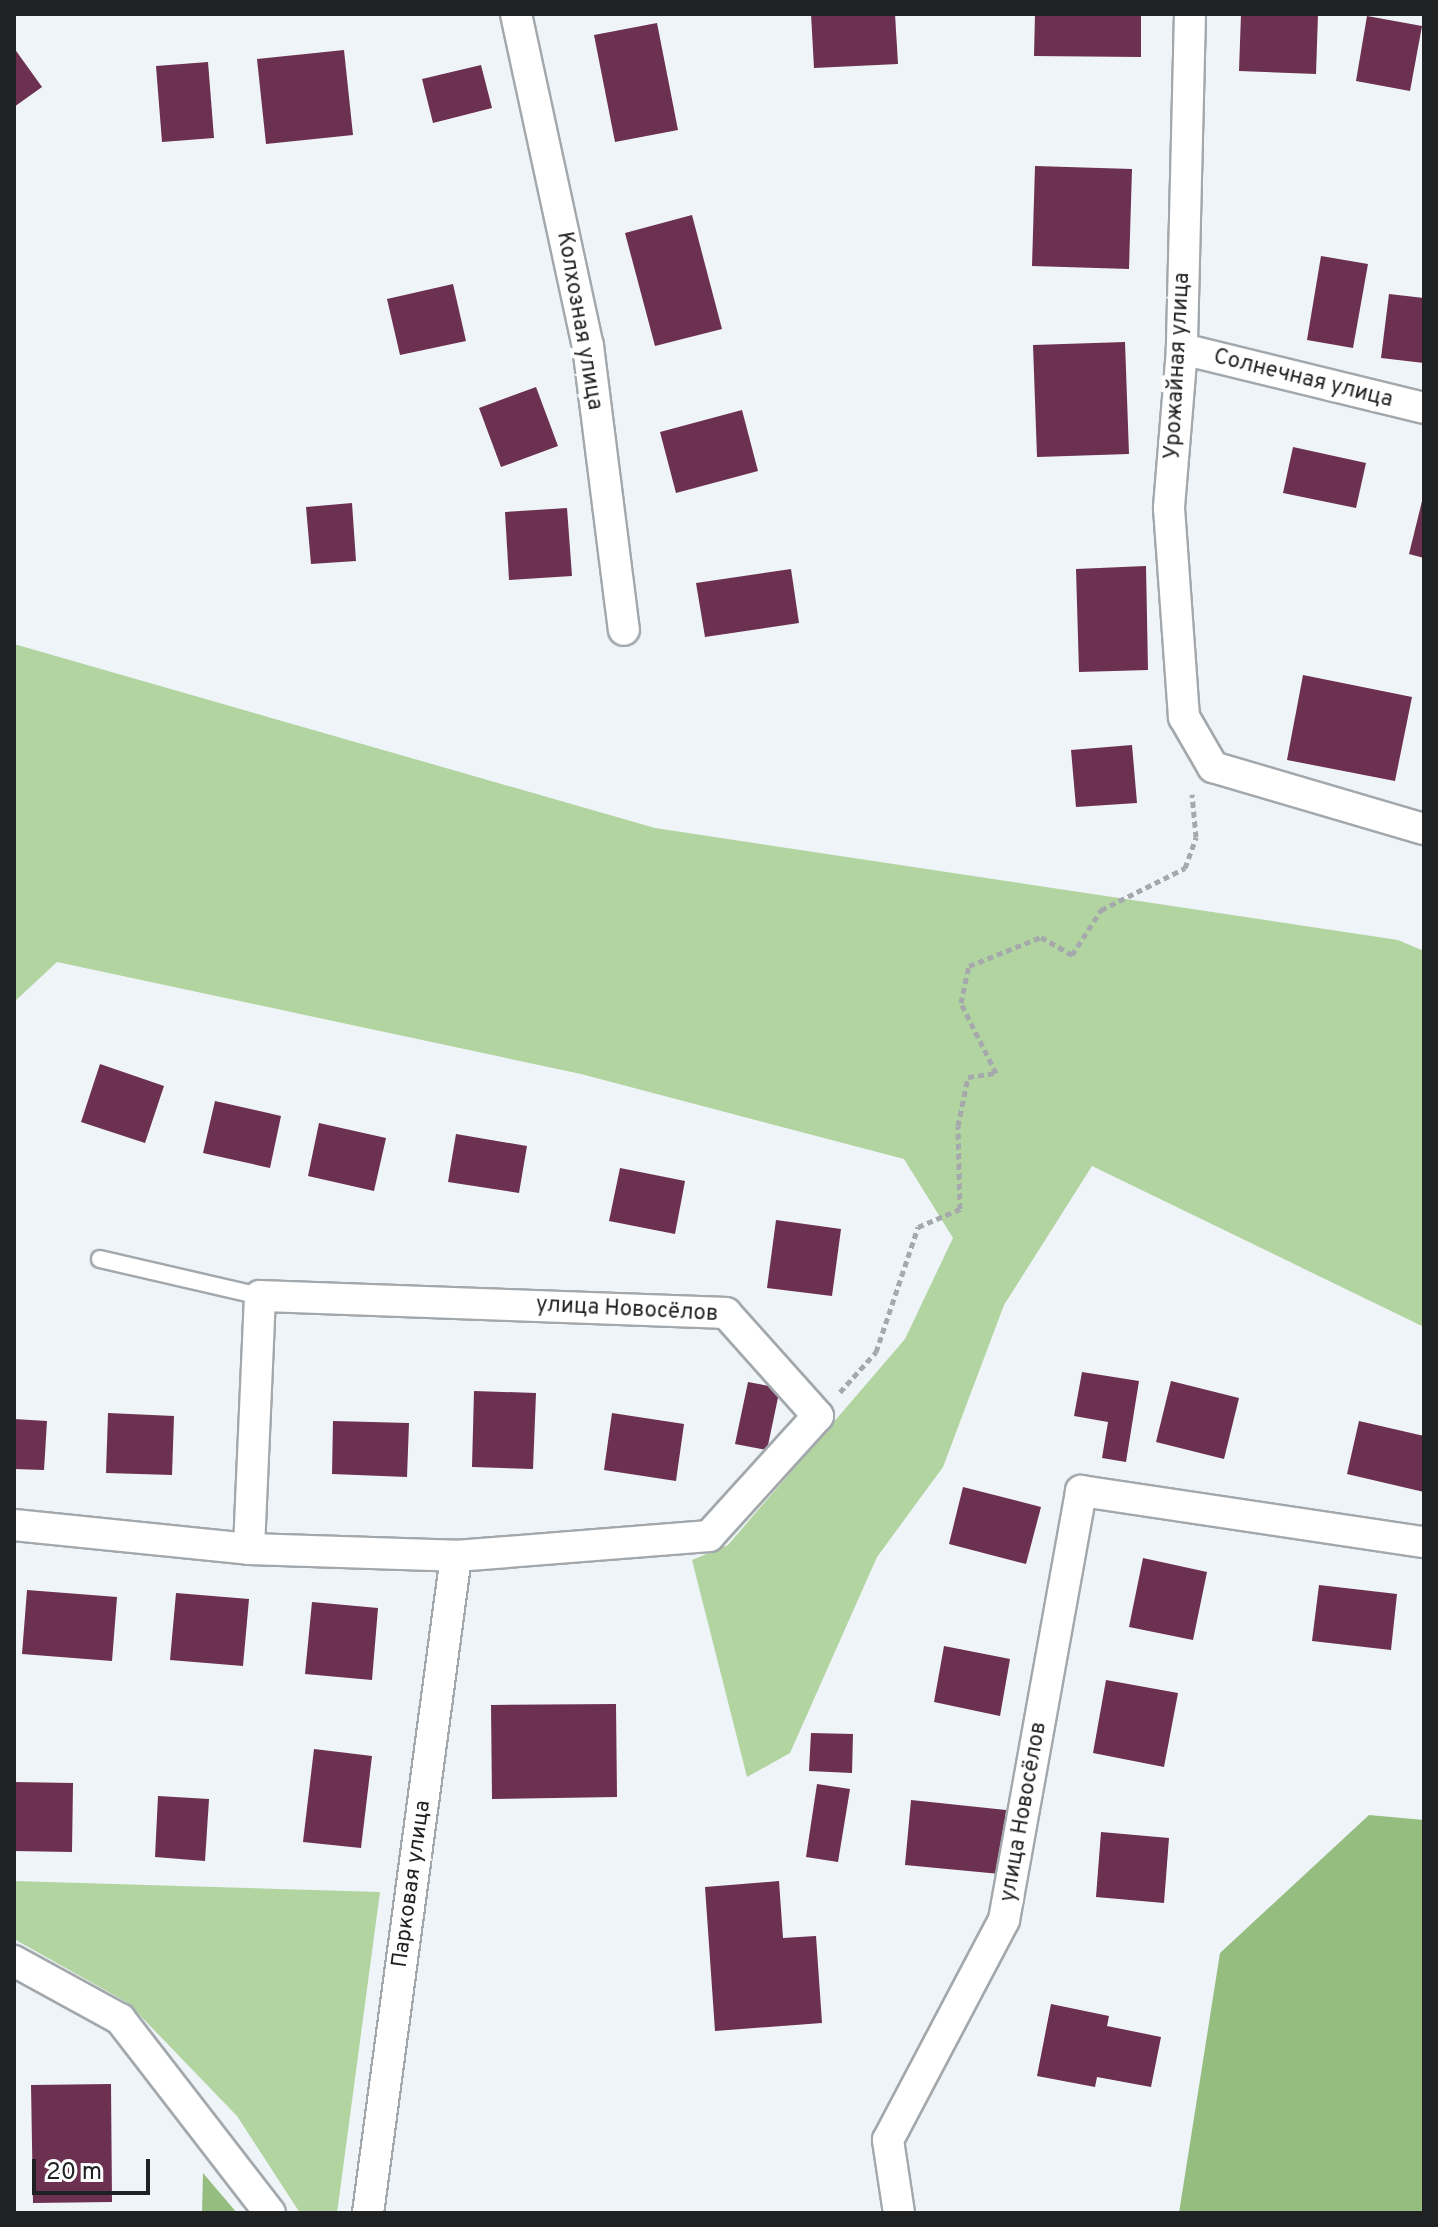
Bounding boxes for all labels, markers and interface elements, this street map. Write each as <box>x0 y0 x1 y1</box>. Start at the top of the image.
street label: Колхозная улица <box>550 230 608 412</box>
street label: Урожайная улица <box>1160 272 1196 460</box>
street label: Солнечная улица <box>1211 344 1395 414</box>
street label: улица Новосёлов <box>535 1292 719 1328</box>
street label: улица Новосёлов <box>995 1720 1053 1904</box>
street label: Парковая улица <box>387 1799 437 1969</box>
scale bar <box>36 2143 154 2193</box>
text: 20 m <box>46 2158 102 2188</box>

